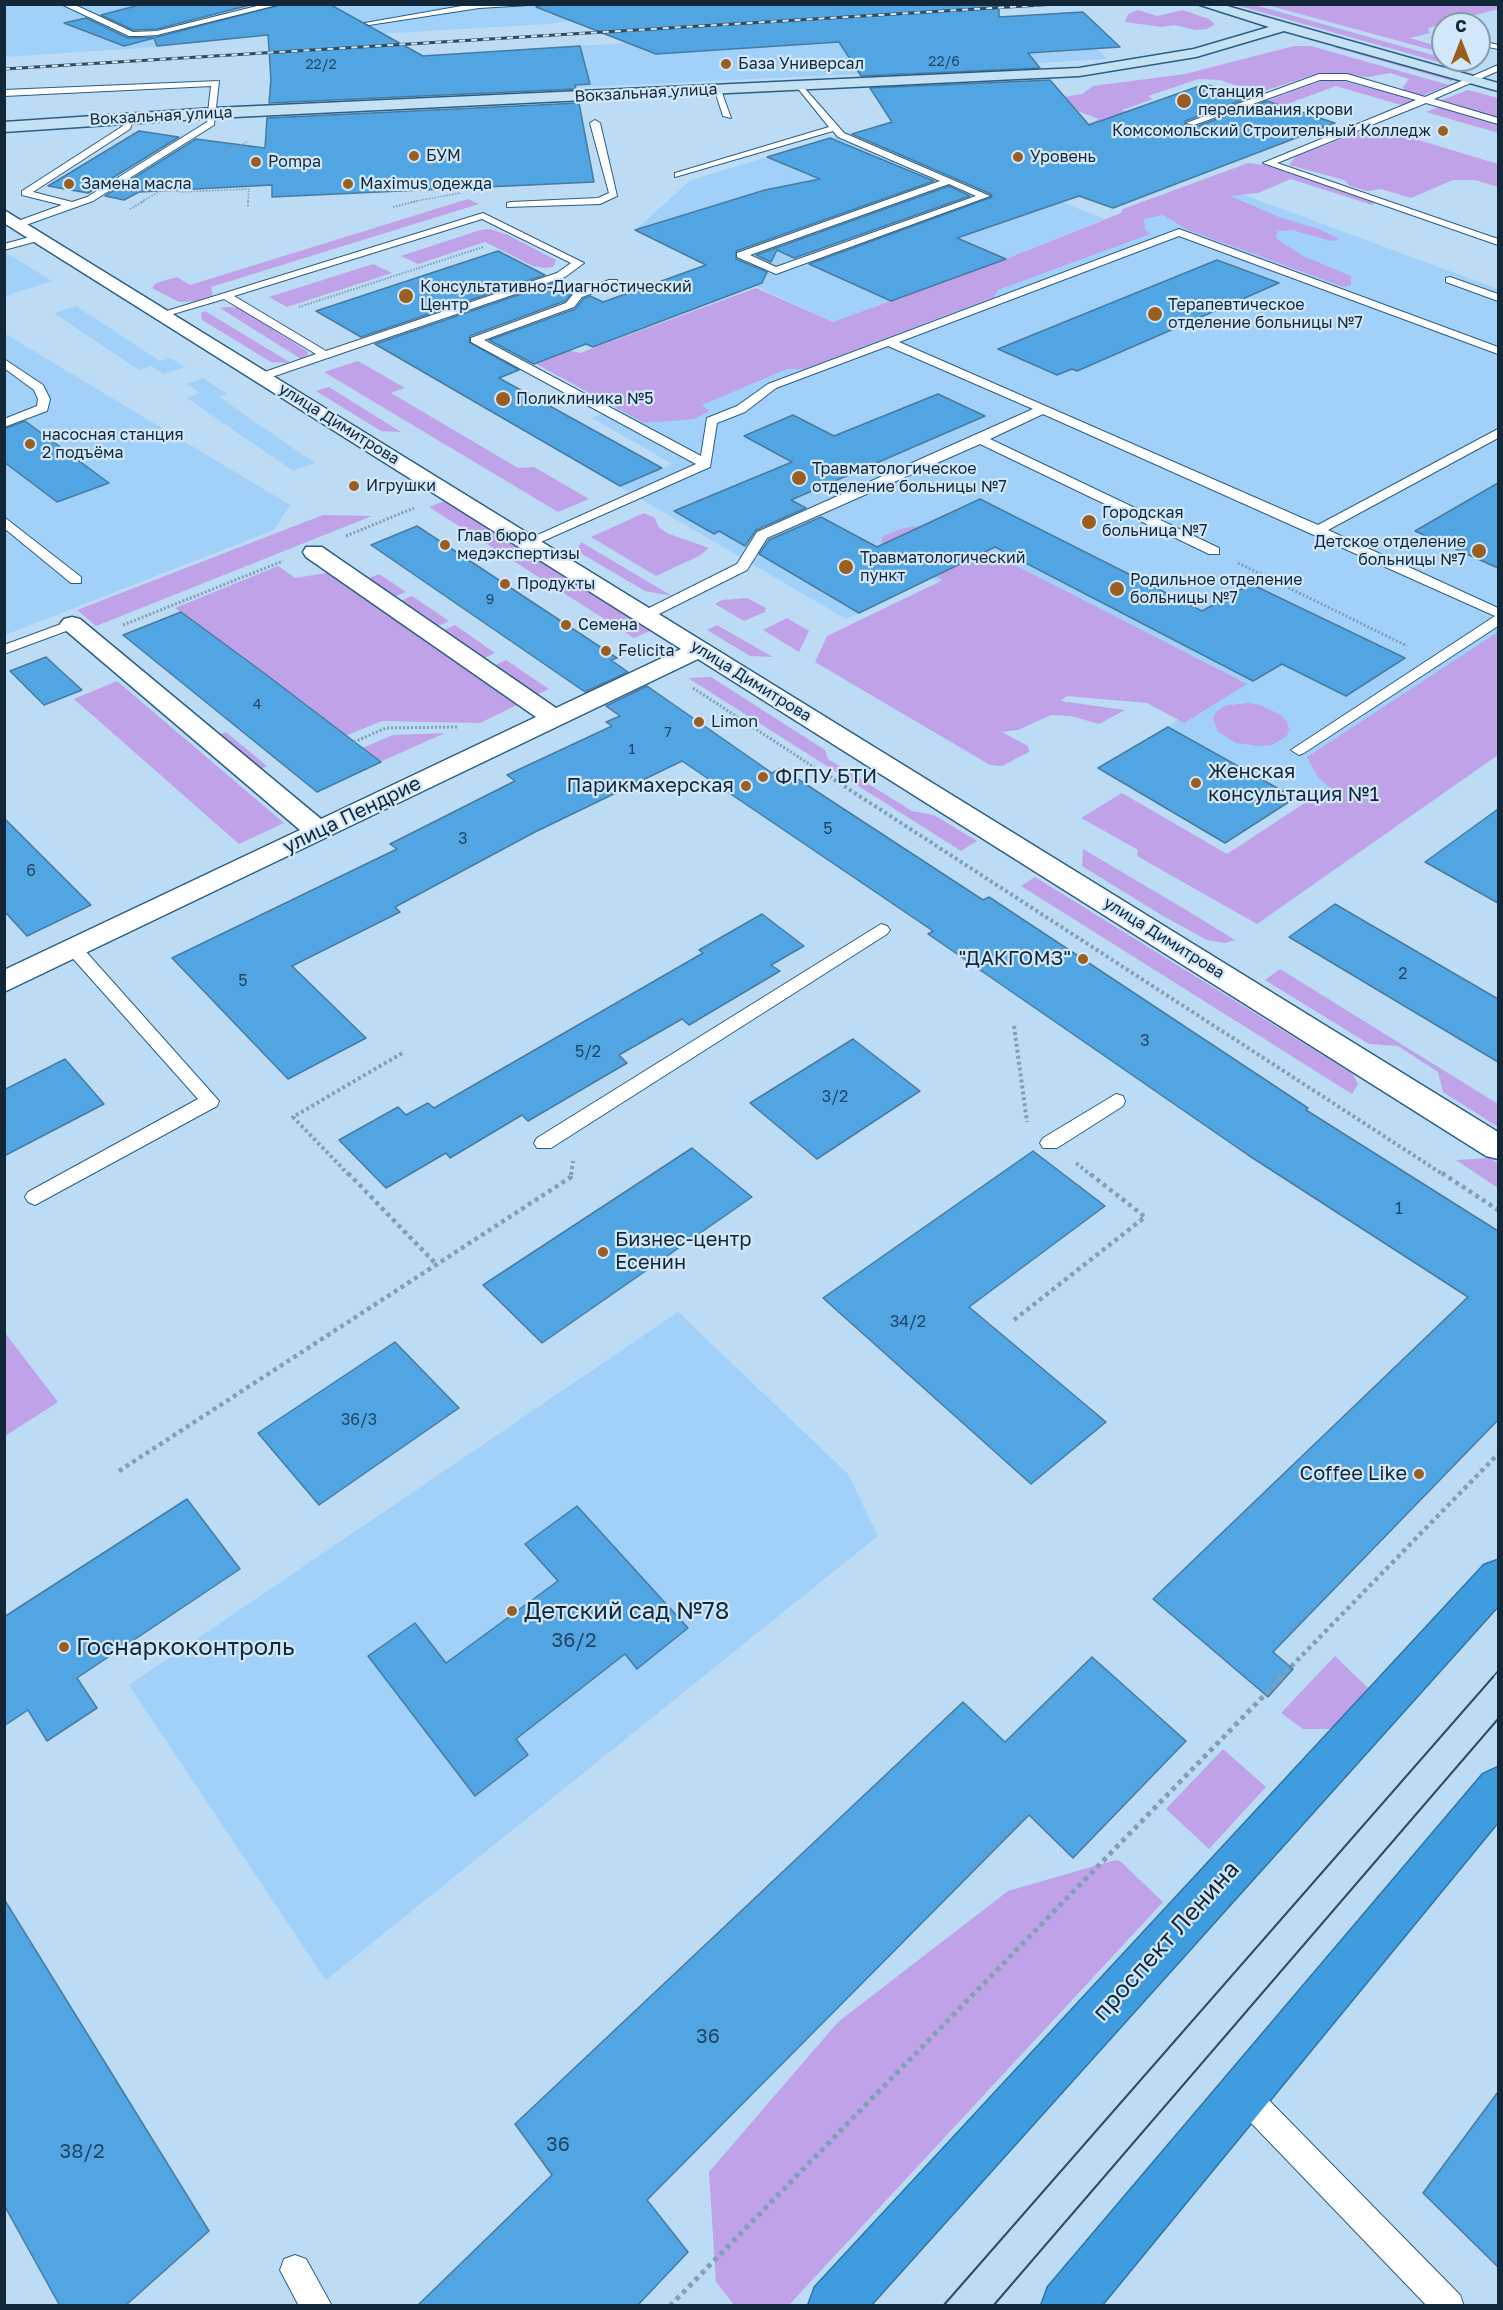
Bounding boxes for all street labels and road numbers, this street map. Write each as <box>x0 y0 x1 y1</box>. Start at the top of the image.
street label: Вокзальная улица <box>574 80 718 106</box>
street label: Вокзальная улица <box>89 103 233 129</box>
street label: улица Димитрова <box>275 379 403 469</box>
street label: улица Димитрова <box>687 636 815 726</box>
street label: улица Пендрие <box>279 771 425 859</box>
street label: улица Димитрова <box>1100 893 1228 983</box>
street label: проспект Ленина <box>1087 1855 1245 2027</box>

